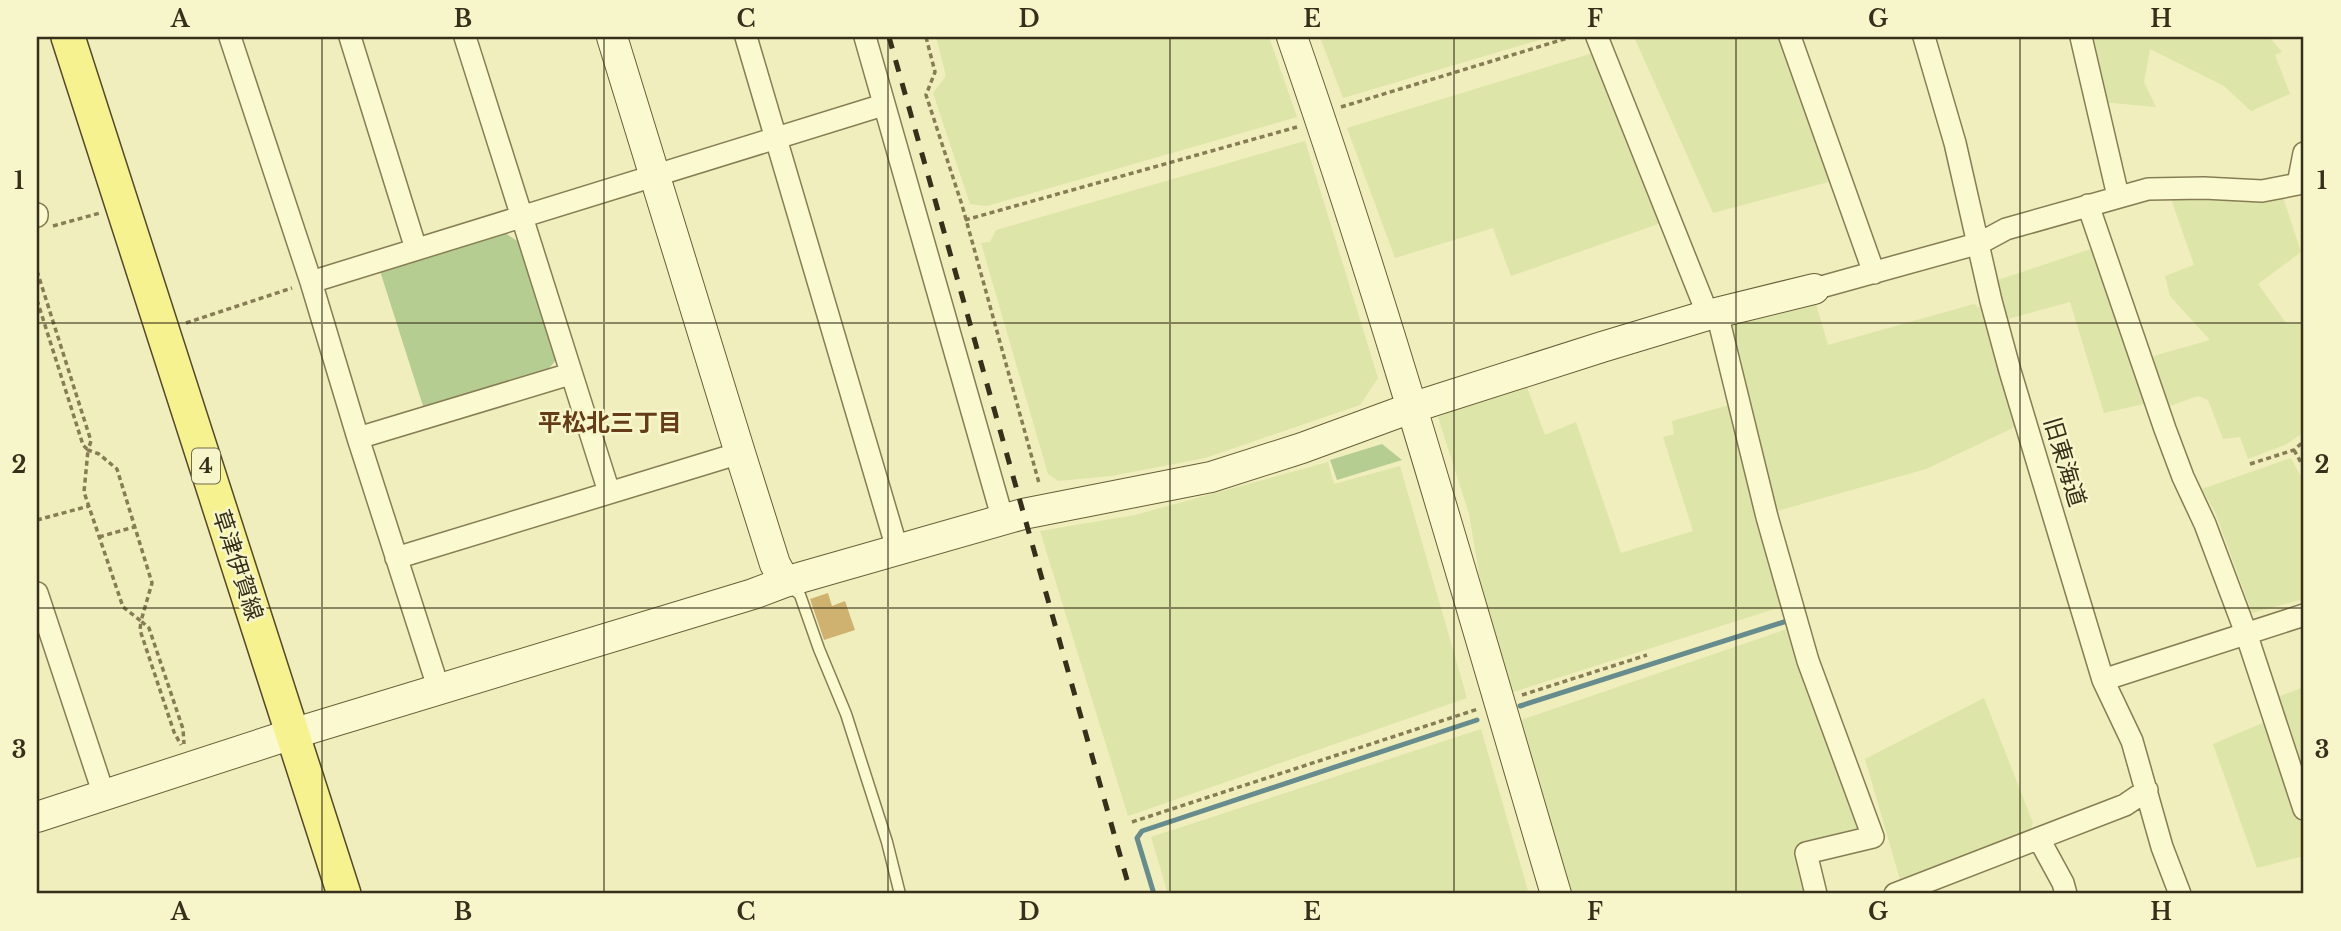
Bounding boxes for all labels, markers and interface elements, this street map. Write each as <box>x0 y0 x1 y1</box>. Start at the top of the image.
text: A <box>170 5 191 33</box>
text: B <box>454 5 472 33</box>
text: C <box>737 5 755 33</box>
text: D <box>1018 5 1040 33</box>
text: E <box>1303 5 1321 33</box>
text: F <box>1587 5 1603 33</box>
text: G <box>1868 5 1888 33</box>
text: H <box>2150 5 2172 33</box>
text: 1 <box>14 167 24 195</box>
text: 1 <box>2317 167 2327 195</box>
district label: 平松北三丁目 <box>538 408 682 437</box>
street label: 旧東海道 <box>2038 414 2092 510</box>
road number: 4 <box>192 448 220 484</box>
text: 2 <box>12 451 26 479</box>
text: 2 <box>2315 451 2329 479</box>
street label: 草津伊賀線 <box>207 506 269 624</box>
text: 3 <box>12 736 26 764</box>
text: 3 <box>2315 736 2329 764</box>
text: A <box>170 898 191 926</box>
text: B <box>454 898 472 926</box>
text: C <box>737 898 755 926</box>
text: D <box>1018 898 1040 926</box>
text: E <box>1303 898 1321 926</box>
text: F <box>1587 898 1603 926</box>
text: G <box>1868 898 1888 926</box>
text: H <box>2150 898 2172 926</box>

